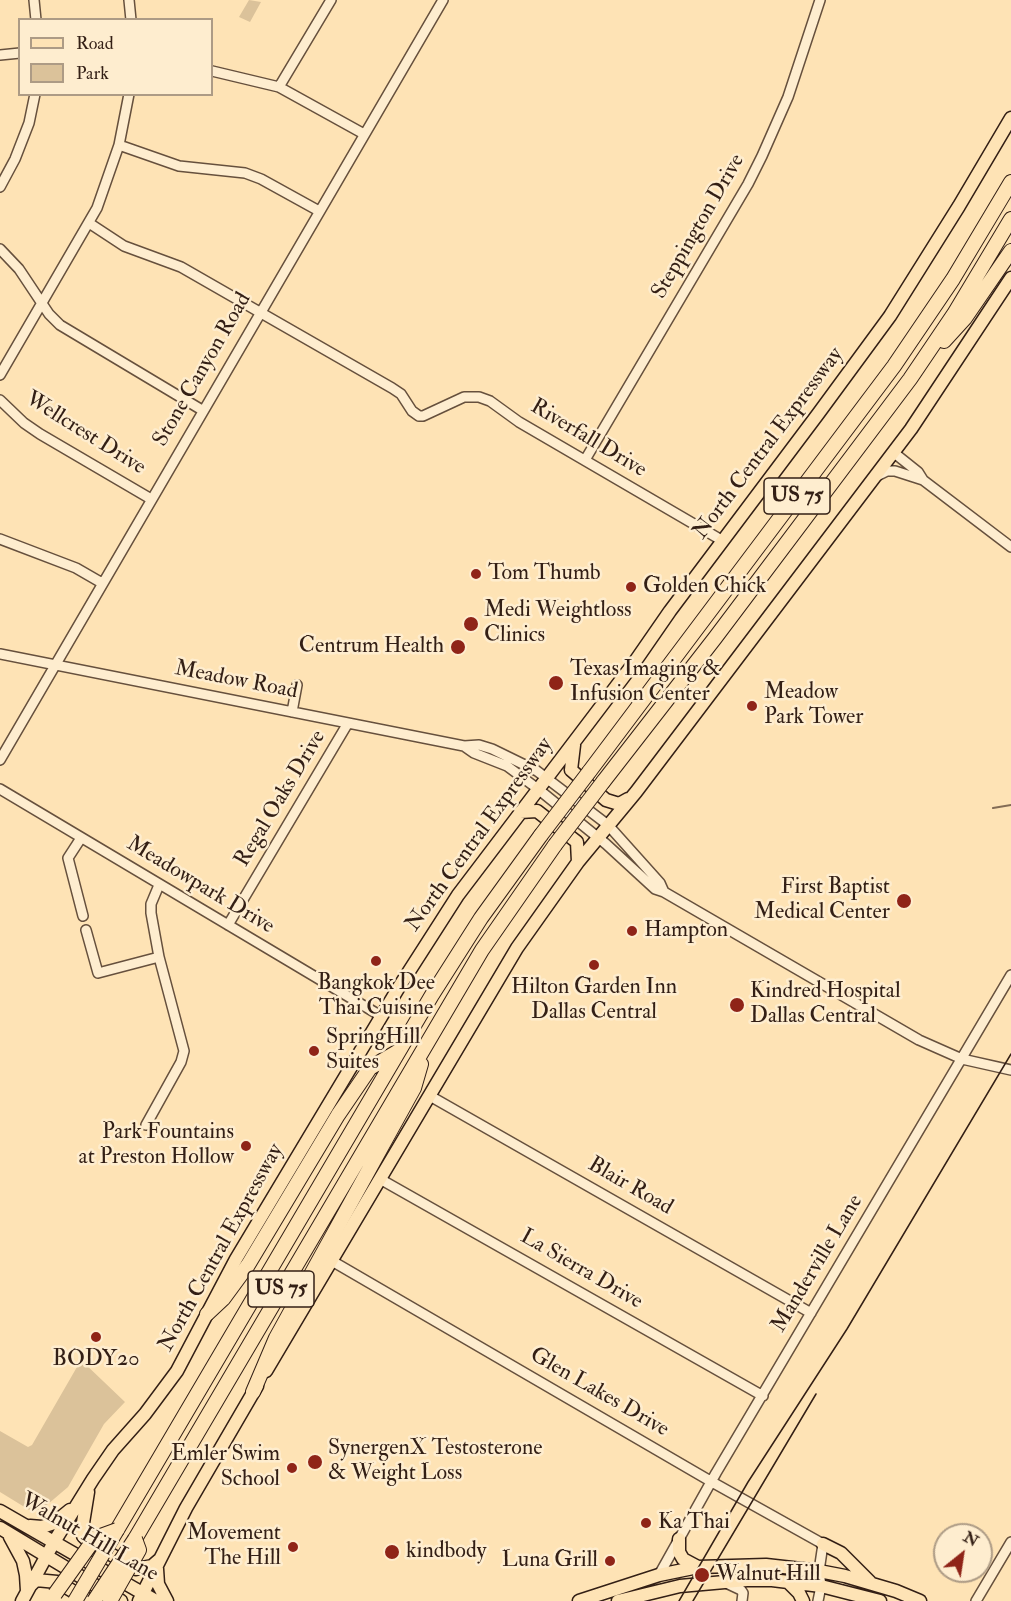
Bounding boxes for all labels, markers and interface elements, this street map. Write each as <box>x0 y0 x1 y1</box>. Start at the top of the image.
legend <box>18 18 213 96</box>
text: Road <box>76 32 114 55</box>
text: Park <box>76 62 109 85</box>
street label: Steppington Drive <box>647 150 751 304</box>
street label: Stone Canyon Road <box>148 288 258 452</box>
street label: North Central Expressway <box>688 343 850 545</box>
street label: Wellcrest Drive <box>20 387 150 481</box>
street label: Riverfall Drive <box>525 394 651 484</box>
road number: US 75 <box>764 478 830 514</box>
place label: Tom Thumb <box>488 561 601 587</box>
marker: Tom Thumb <box>469 567 483 581</box>
place label: Golden Chick <box>643 574 766 600</box>
marker: Golden Chick <box>624 580 638 594</box>
place label: Medi Weightloss Clinics <box>484 598 631 650</box>
marker: Medi Weightloss Clinics <box>462 615 480 633</box>
place label: Centrum Health <box>299 634 444 660</box>
marker: Centrum Health <box>449 638 467 656</box>
street label: Meadow Road <box>172 656 300 706</box>
place label: Texas Imaging & Infusion Center <box>570 657 721 708</box>
marker: Texas Imaging & Infusion Center <box>547 674 565 692</box>
place label: Meadow Park Tower <box>764 680 863 732</box>
marker: Meadow Park Tower <box>745 699 759 713</box>
street label: Regal Oaks Drive <box>230 726 332 872</box>
street label: North Central Expressway <box>401 733 559 937</box>
street label: Meadowpark Drive <box>121 831 279 941</box>
place label: First Baptist Medical Center <box>754 875 890 926</box>
marker: First Baptist Medical Center <box>895 892 913 910</box>
place label: Hampton <box>644 918 728 944</box>
marker: Hampton <box>625 924 639 938</box>
marker: Bangkok Dee Thai Cuisine <box>369 954 383 968</box>
marker: Hilton Garden Inn Dallas Central <box>587 958 601 972</box>
place label: Bangkok Dee Thai Cuisine <box>317 971 435 1022</box>
place label: Hilton Garden Inn Dallas Central <box>511 975 677 1026</box>
place label: Kindred Hospital Dallas Central <box>750 979 901 1030</box>
marker: Kindred Hospital Dallas Central <box>728 996 746 1014</box>
place label: SpringHill Suites <box>326 1025 420 1076</box>
marker: SpringHill Suites <box>307 1044 321 1058</box>
place label: Park Fountains at Preston Hollow <box>79 1120 234 1172</box>
street label: North Central Expressway <box>154 1139 290 1357</box>
marker: Park Fountains at Preston Hollow <box>239 1139 253 1153</box>
street label: Blair Road <box>583 1152 677 1222</box>
street label: Manderville Lane <box>767 1190 869 1338</box>
street label: La Sierra Drive <box>515 1224 647 1316</box>
road number: US 75 <box>248 1271 314 1307</box>
marker: BODY20 <box>89 1330 103 1344</box>
street label: Glen Lakes Drive <box>525 1343 673 1443</box>
place label: BODY20 <box>53 1347 139 1373</box>
place label: SynergenX Testosterone & Weight Loss <box>328 1436 542 1488</box>
place label: Emler Swim School <box>171 1442 280 1494</box>
marker: SynergenX Testosterone & Weight Loss <box>306 1453 324 1471</box>
marker: Emler Swim School <box>285 1461 299 1475</box>
street label: Walnut Hill Lane <box>15 1488 163 1588</box>
place label: Ka Thai <box>658 1510 730 1536</box>
marker: Ka Thai <box>639 1516 653 1530</box>
place label: Movement The Hill <box>187 1521 281 1572</box>
north arrow <box>933 1523 993 1583</box>
text: N <box>960 1527 982 1551</box>
place label: kindbody <box>406 1539 486 1565</box>
marker: Movement The Hill <box>286 1540 300 1554</box>
marker: kindbody <box>383 1543 401 1561</box>
place label: Luna Grill <box>502 1548 598 1574</box>
marker: Luna Grill <box>603 1554 617 1568</box>
place label: Walnut Hill <box>716 1562 821 1588</box>
marker: Walnut Hill <box>693 1566 711 1584</box>

